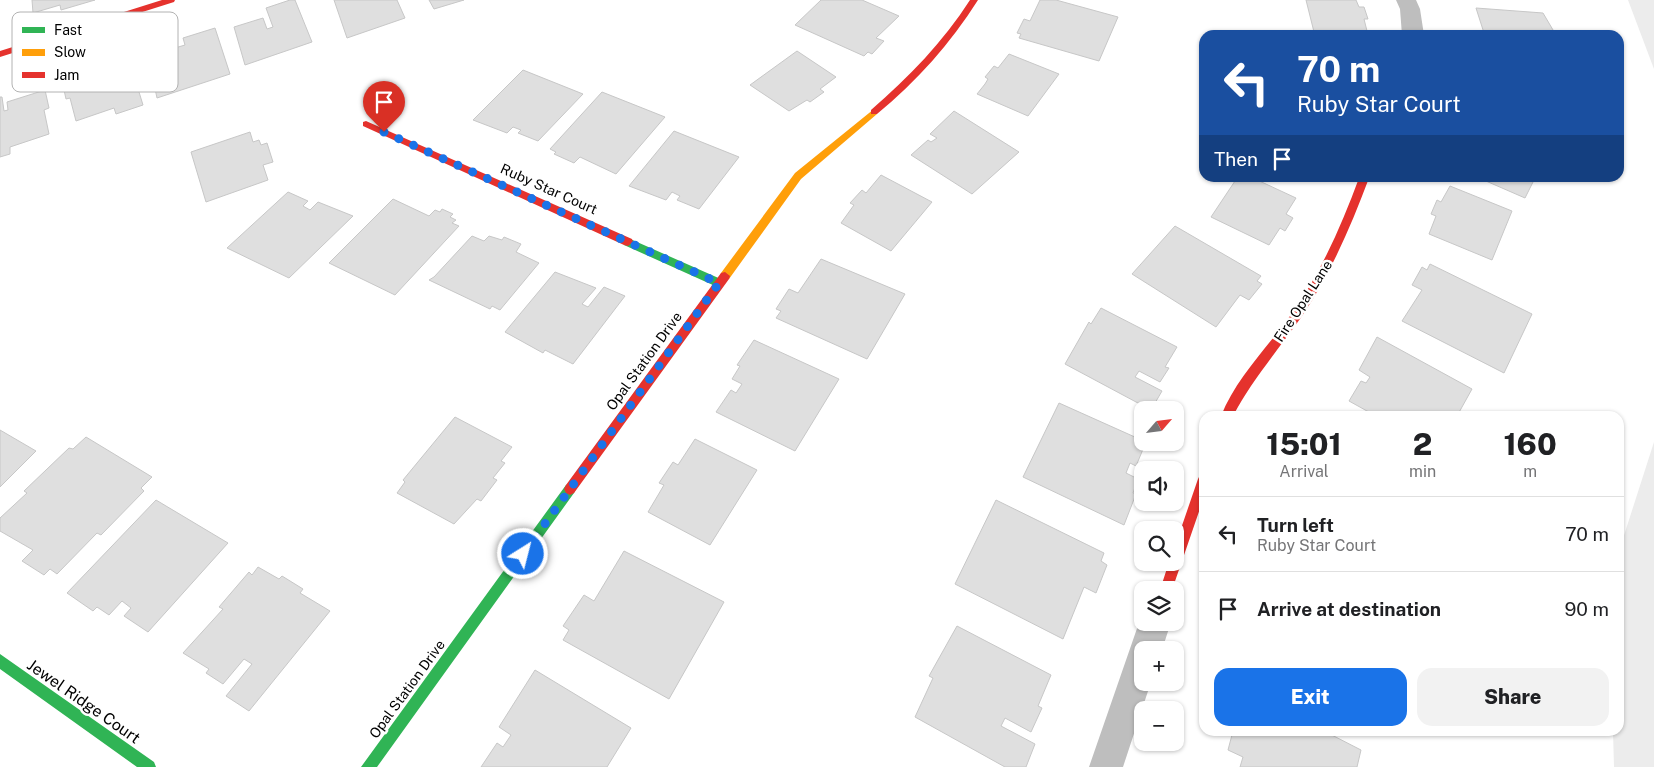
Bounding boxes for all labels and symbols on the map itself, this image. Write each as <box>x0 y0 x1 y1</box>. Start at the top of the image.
legend <box>12 12 178 92</box>
text: Fast <box>54 22 82 38</box>
text: Slow <box>54 44 86 60</box>
text: Jam <box>54 67 79 83</box>
pin <box>363 81 405 132</box>
street label: Ruby Star Court <box>498 160 600 218</box>
street label: Fire Opal Lane <box>1271 257 1335 345</box>
street label: Opal Station Drive <box>603 309 685 413</box>
north arrow <box>1134 401 1184 451</box>
position arrow <box>496 527 548 579</box>
street label: Opal Station Drive <box>366 637 448 741</box>
street label: Jewel Ridge Court <box>24 655 144 748</box>

